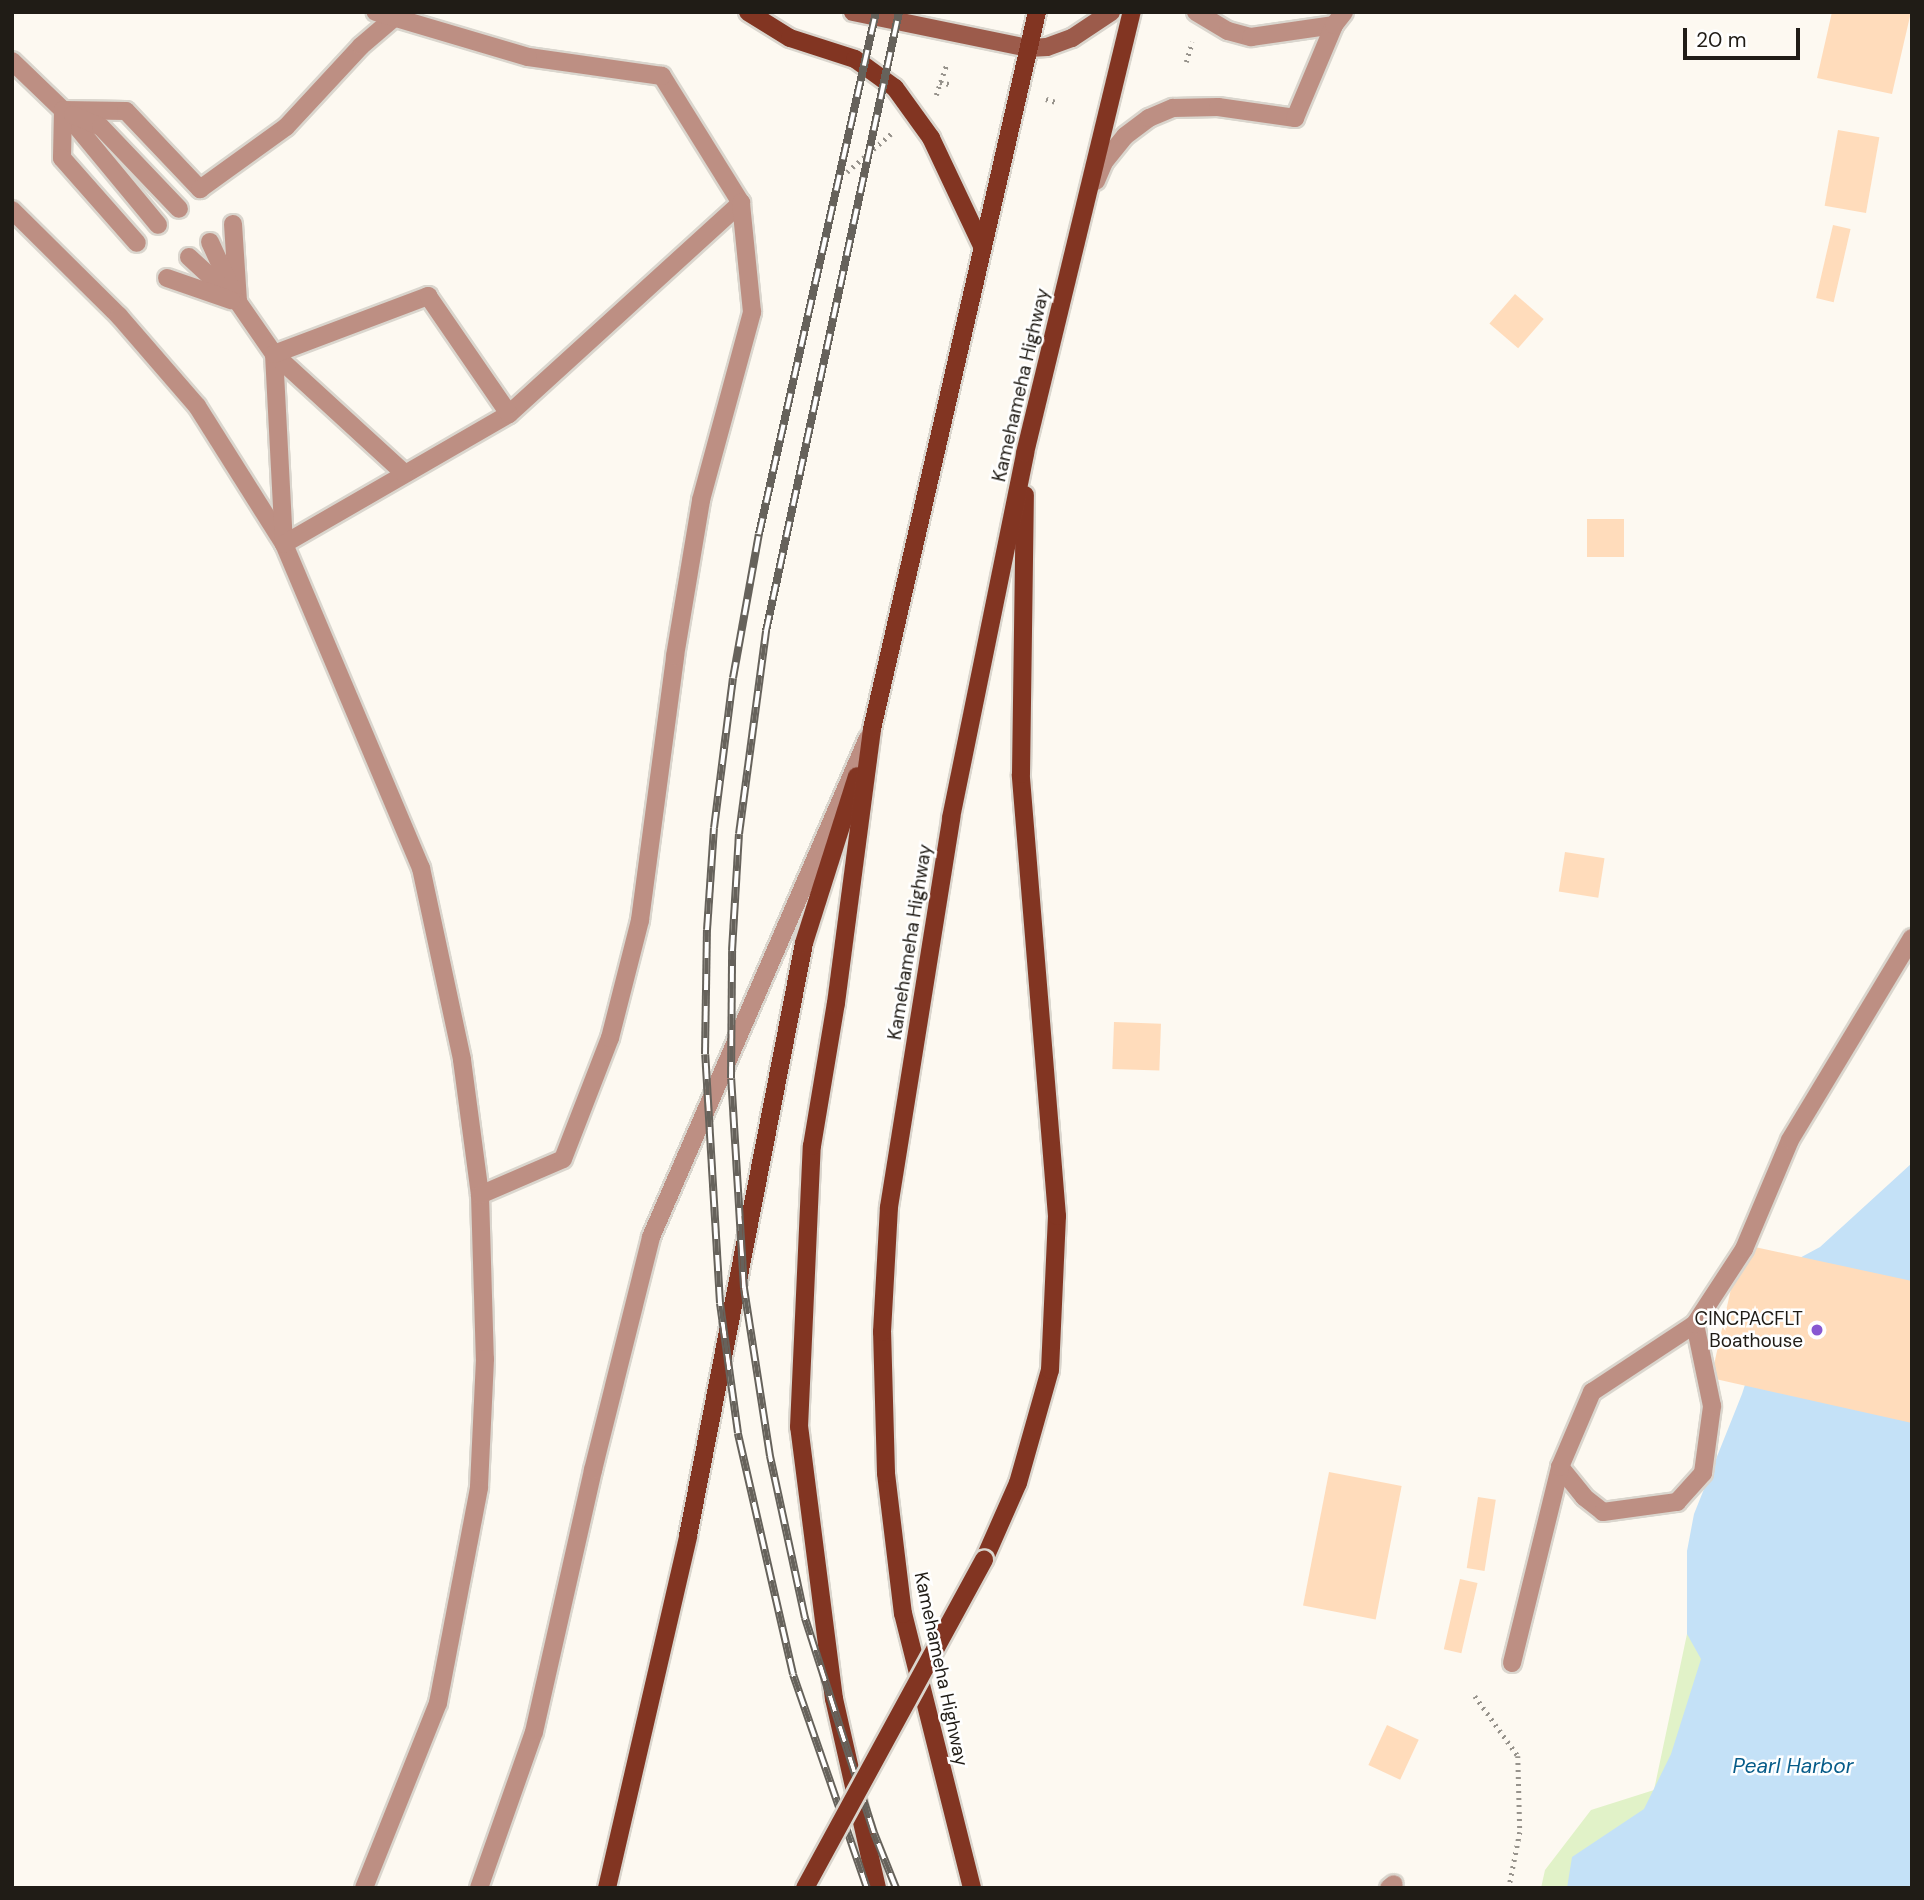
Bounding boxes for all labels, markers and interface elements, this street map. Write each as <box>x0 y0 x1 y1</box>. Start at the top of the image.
scale bar <box>1686 14 1803 58</box>
text: 20 m <box>1696 26 1747 54</box>
street label: Kamehameha Highway <box>988 286 1054 484</box>
street label: Kamehameha Highway <box>883 843 937 1041</box>
place label: CINCPACFLT Boathouse <box>1695 1308 1803 1352</box>
marker: CINCPACFLT Boathouse <box>1809 1322 1825 1338</box>
street label: Kamehameha Highway <box>909 1570 973 1768</box>
water label: Pearl Harbor <box>1733 1753 1853 1779</box>

